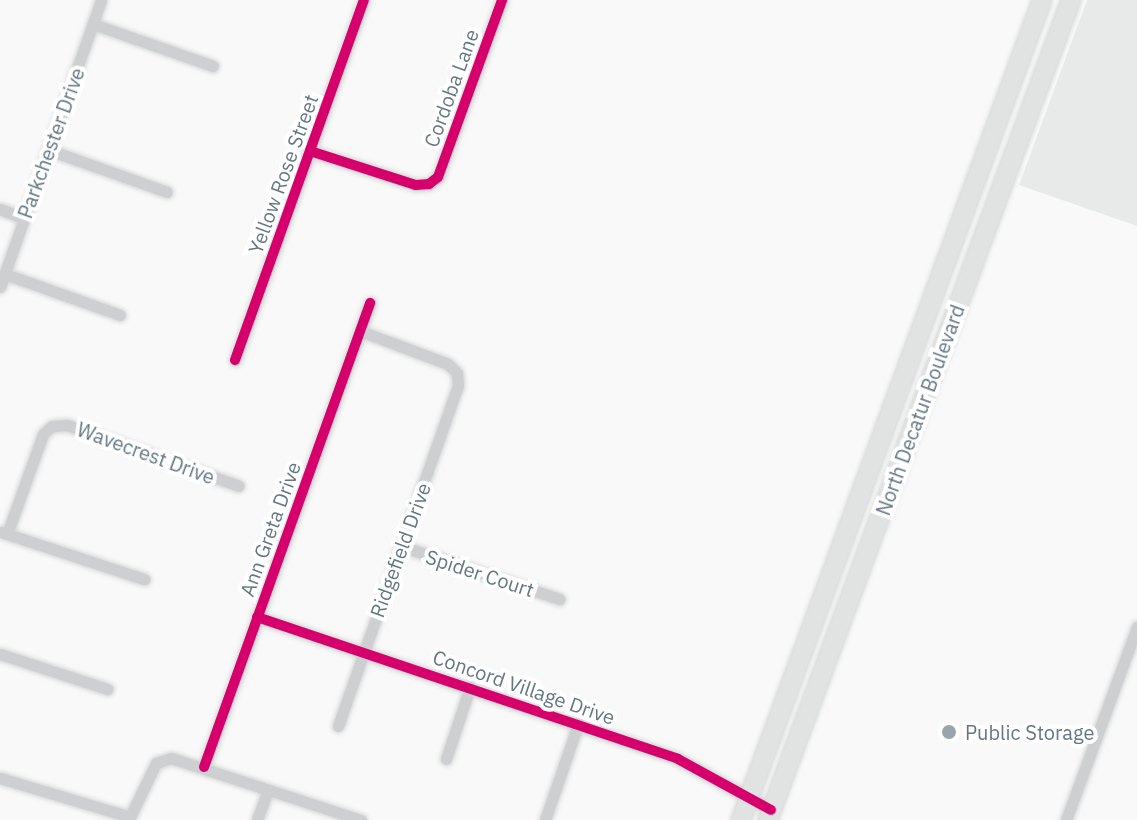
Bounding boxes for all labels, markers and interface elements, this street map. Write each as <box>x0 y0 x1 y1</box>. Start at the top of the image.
street label: Cordoba Lane <box>419 26 483 150</box>
street label: Parkchester Drive <box>13 64 89 222</box>
street label: Yellow Rose Street <box>243 91 323 257</box>
street label: North Decatur Boulevard <box>871 301 969 519</box>
street label: Wavecrest Drive <box>74 417 218 489</box>
street label: Ann Greta Drive <box>235 459 305 599</box>
street label: Ridgefield Drive <box>365 479 435 621</box>
street label: Spider Court <box>423 544 537 602</box>
street label: Concord Village Drive <box>430 645 618 729</box>
place label: Public Storage <box>965 720 1094 744</box>
marker: Public Storage <box>940 723 958 741</box>

